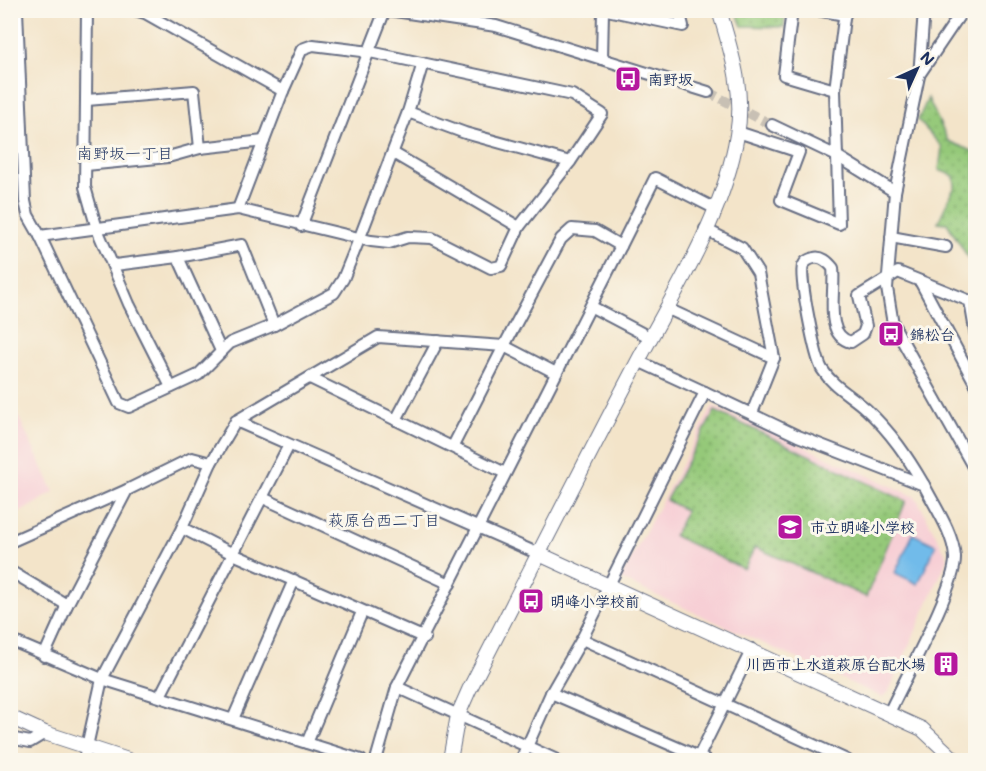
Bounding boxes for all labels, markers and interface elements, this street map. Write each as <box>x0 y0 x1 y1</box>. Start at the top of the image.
north arrow <box>887 39 947 99</box>
text: N <box>916 46 940 70</box>
bus stop icon: 南野坂 <box>613 64 643 94</box>
place label: 南野坂 <box>648 69 693 89</box>
district label: 南野坂一丁目 <box>77 142 173 163</box>
bus stop icon: 錦松台 <box>876 319 906 349</box>
place label: 錦松台 <box>910 324 955 344</box>
district label: 萩原台西二丁目 <box>328 509 440 530</box>
school or university icon: 市立明峰小学校 <box>775 512 805 542</box>
place label: 市立明峰小学校 <box>810 517 915 537</box>
bus stop icon: 明峰小学校前 <box>516 586 546 616</box>
place label: 明峰小学校前 <box>550 591 640 611</box>
building icon: 川西市上水道萩原台配水場 <box>931 649 961 679</box>
place label: 川西市上水道萩原台配水場 <box>746 654 926 674</box>

